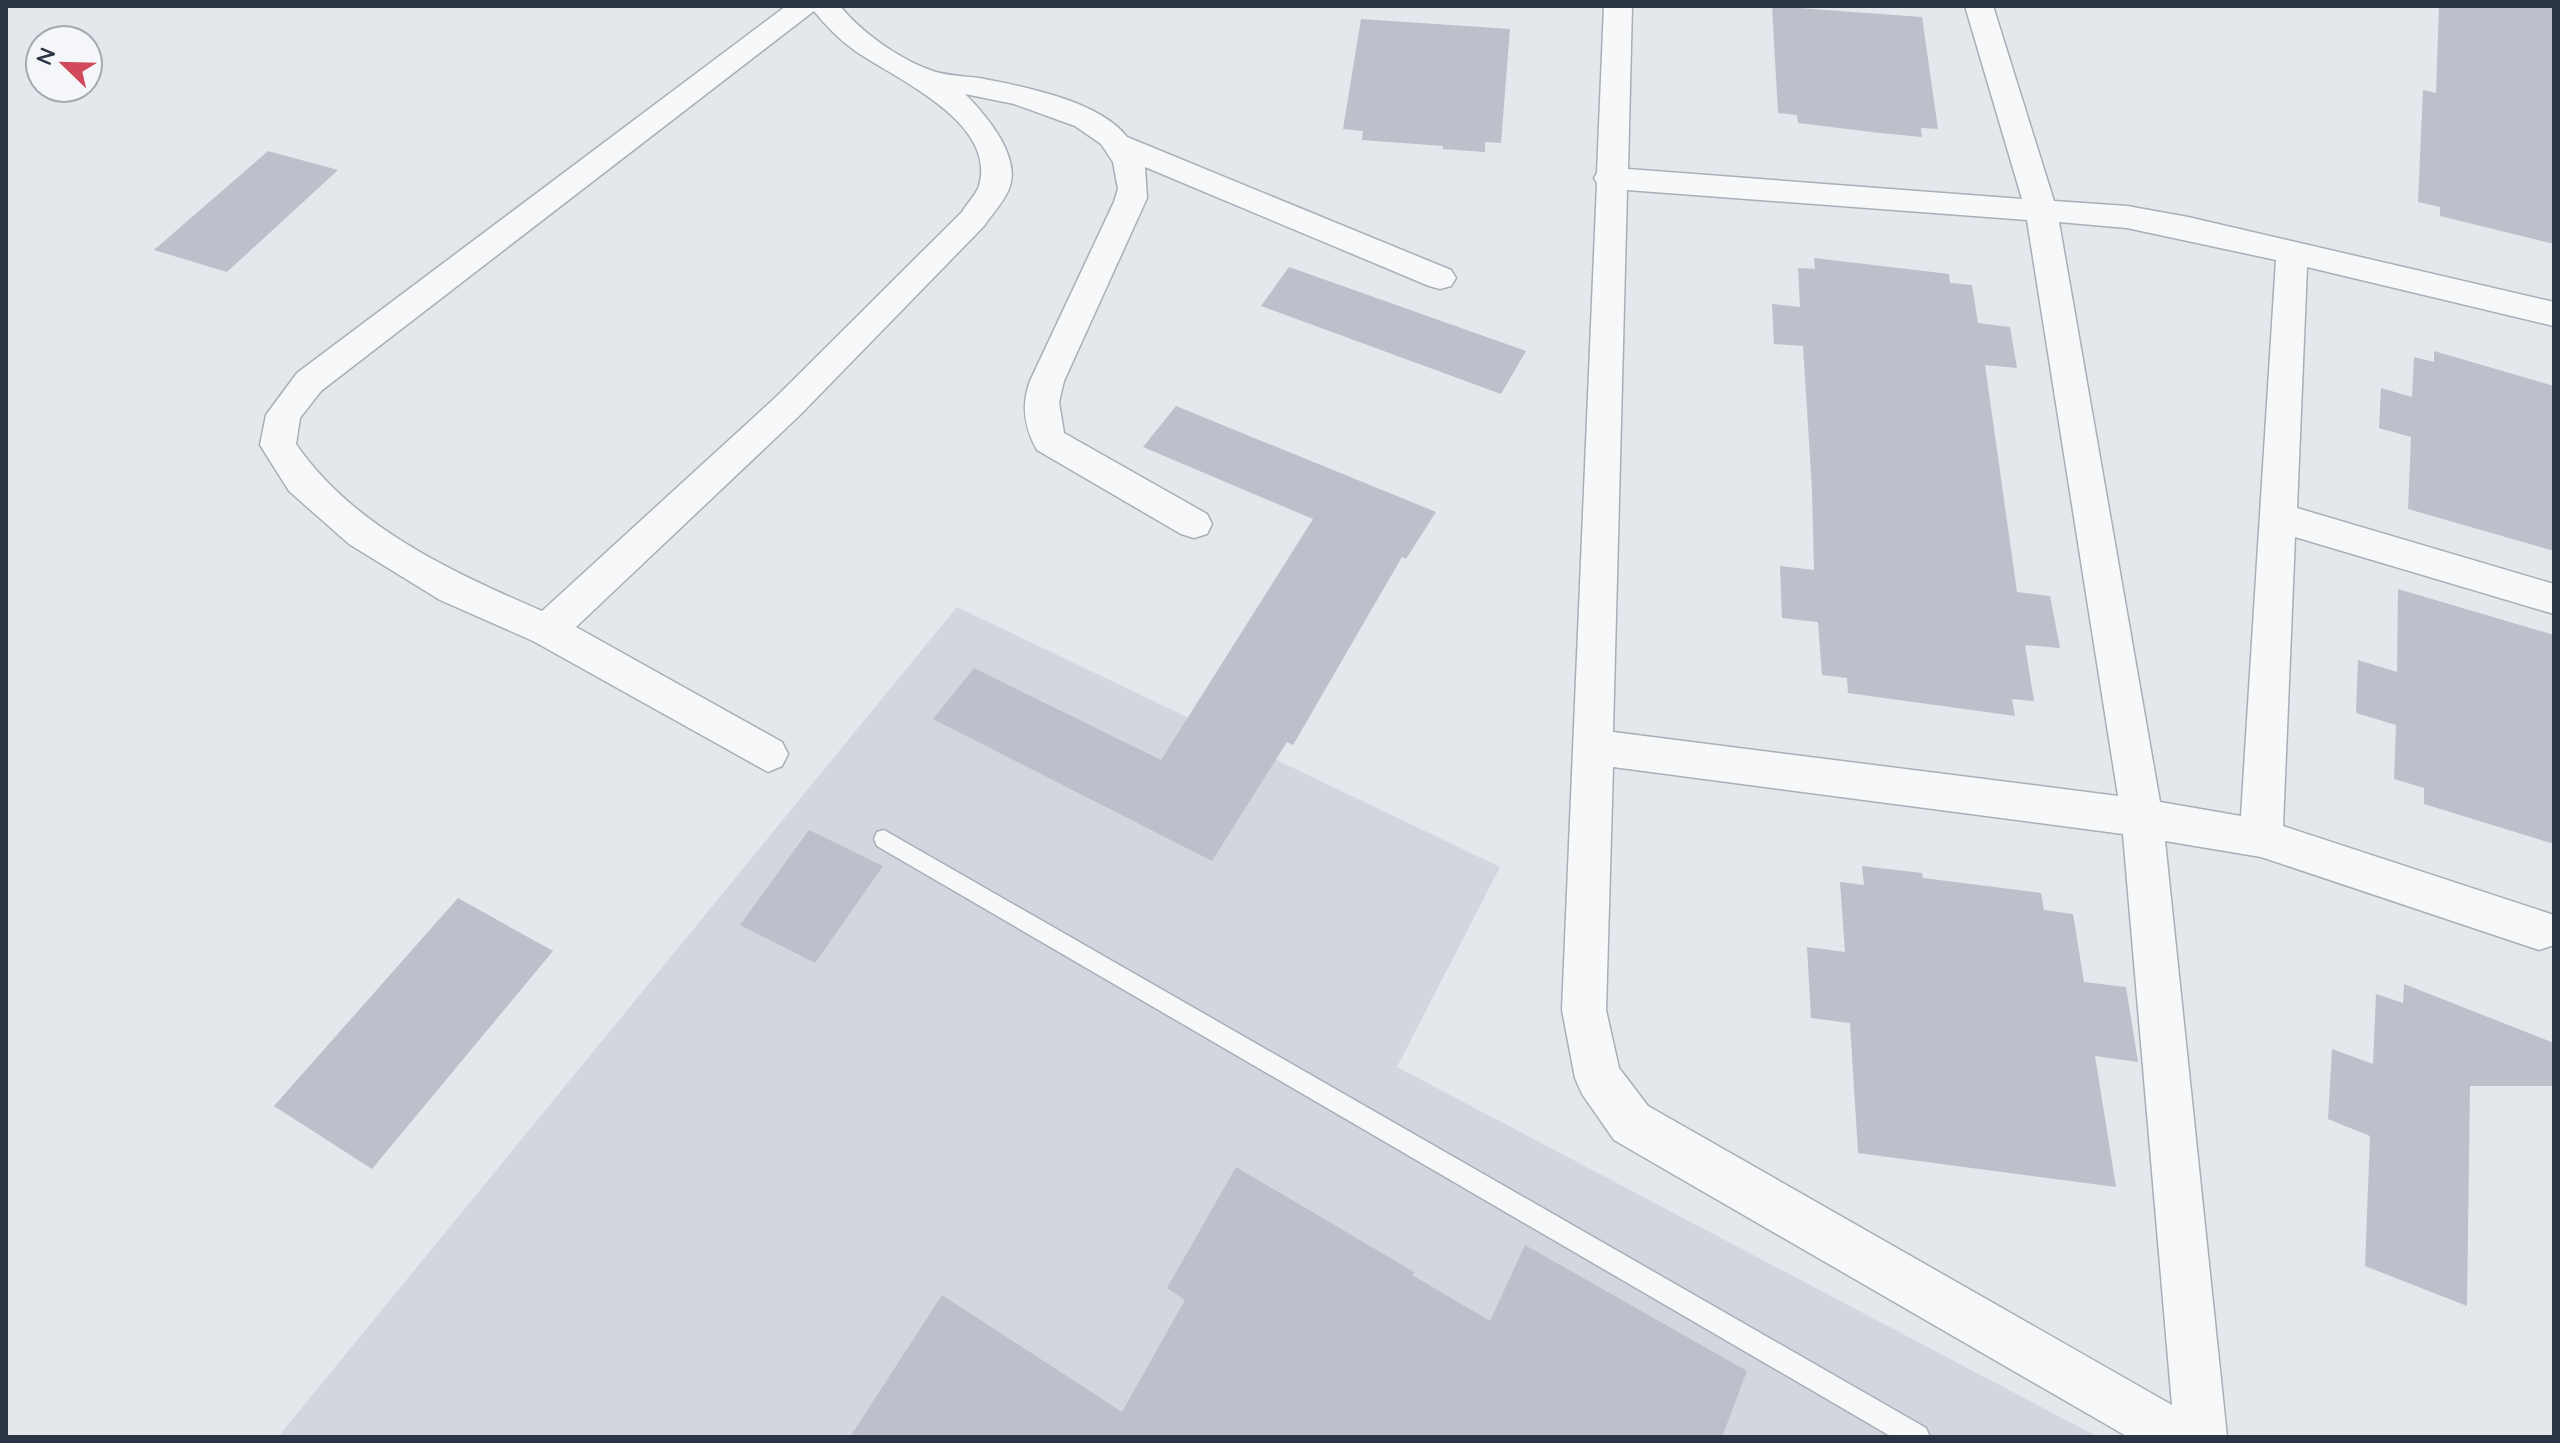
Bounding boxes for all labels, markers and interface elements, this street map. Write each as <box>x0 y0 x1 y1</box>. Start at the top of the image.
north arrow <box>24 24 104 104</box>
text: N <box>30 43 62 69</box>

